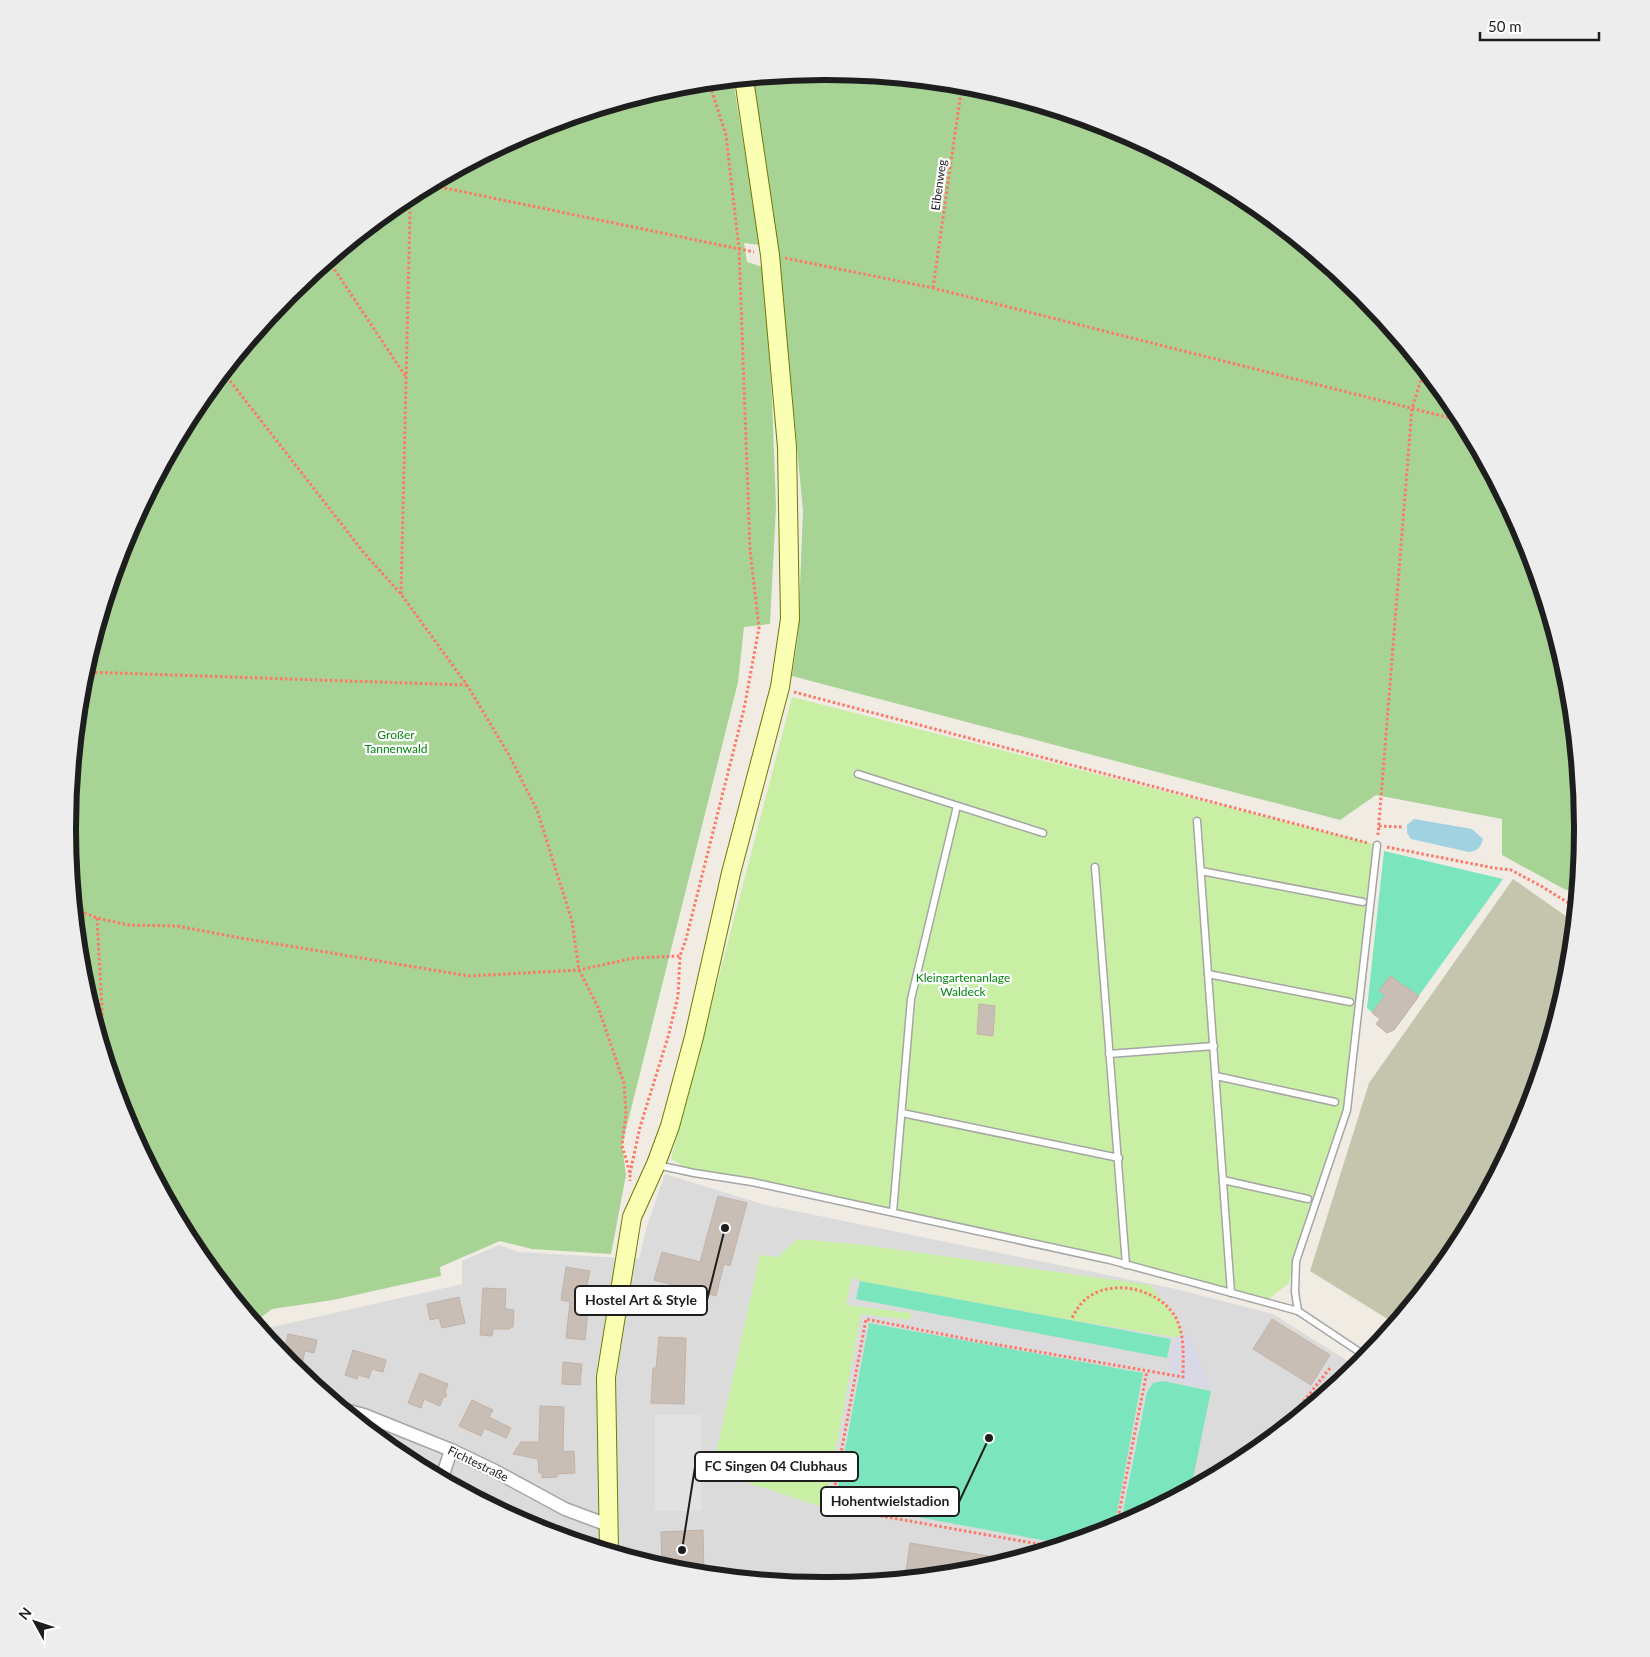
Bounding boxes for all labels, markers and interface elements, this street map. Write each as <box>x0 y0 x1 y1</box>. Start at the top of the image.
scale bar <box>1480 10 1599 42</box>
text: 50 m <box>1488 17 1522 35</box>
street label: Eibenweg <box>927 158 950 211</box>
park label: Großer Tannenwald <box>365 727 427 756</box>
park label: Kleingartenanlage Waldeck <box>916 970 1010 999</box>
callout: Hostel Art & Style <box>575 1286 707 1315</box>
text: Hostel Art & Style <box>585 1291 697 1308</box>
street label: Fichtestraße <box>445 1442 511 1485</box>
callout: FC Singen 04 Clubhaus <box>695 1452 858 1481</box>
text: FC Singen 04 Clubhaus <box>705 1457 847 1474</box>
callout: Hohentwielstadion <box>821 1487 959 1516</box>
text: Hohentwielstadion <box>831 1492 949 1509</box>
north arrow <box>10 1597 60 1647</box>
text: N <box>15 1604 35 1623</box>

